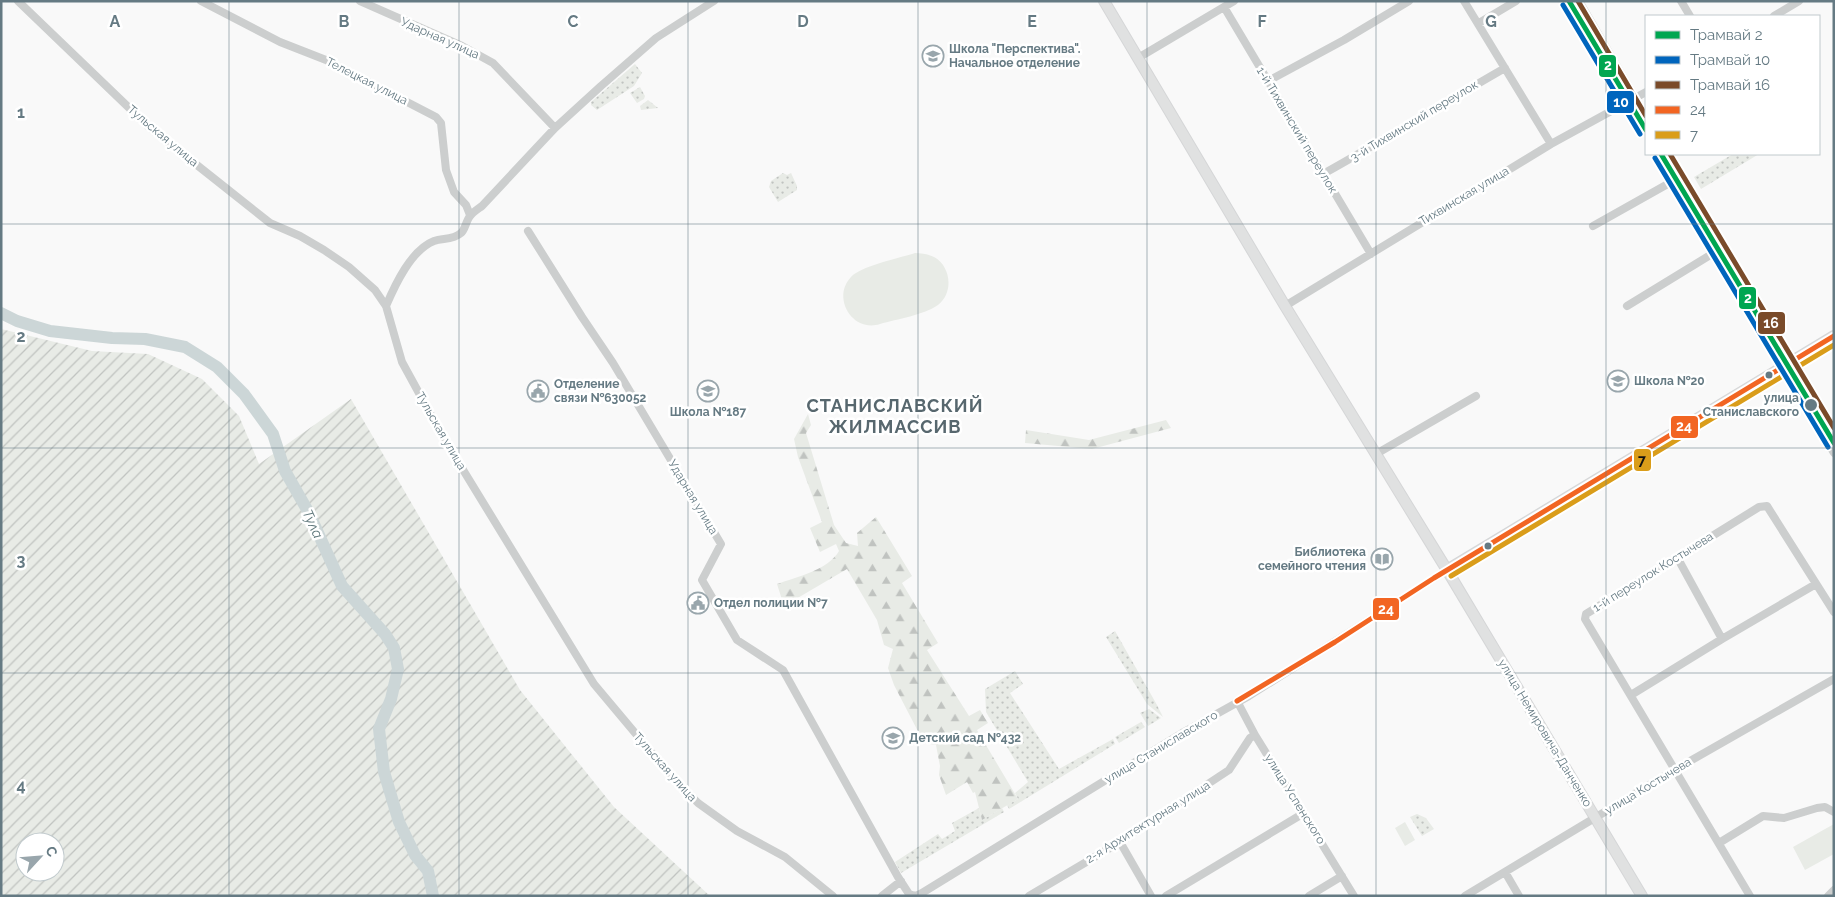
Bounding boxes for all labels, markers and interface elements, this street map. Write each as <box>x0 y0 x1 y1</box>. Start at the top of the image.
text: A <box>110 12 121 31</box>
text: B <box>339 12 350 31</box>
text: C <box>568 12 579 31</box>
text: D <box>797 12 809 31</box>
text: E <box>1027 12 1037 31</box>
text: F <box>1257 12 1267 31</box>
text: G <box>1485 12 1497 31</box>
street label: Ударная улица <box>398 14 482 62</box>
legend <box>1645 15 1820 155</box>
text: Трамвай 2 <box>1690 26 1763 44</box>
place label: Школа "Перспектива". Начальное отделение <box>949 42 1081 70</box>
school or university icon: Школа "Перспектива". Начальное отделение <box>921 44 945 68</box>
text: Трамвай 10 <box>1690 51 1770 69</box>
street label: Телецкая улица <box>324 54 410 108</box>
line badge: 2 <box>1598 54 1617 78</box>
text: 2 <box>1604 57 1612 73</box>
street label: 1-й Тихвинский переулок <box>1254 64 1340 196</box>
text: Трамвай 16 <box>1690 76 1770 94</box>
street label: 3-й Тихвинский переулок <box>1348 77 1480 165</box>
line badge: 10 <box>1606 90 1635 114</box>
text: 10 <box>1613 94 1629 110</box>
text: 24 <box>1690 101 1706 119</box>
street label: Тульская улица <box>125 102 201 170</box>
text: 1 <box>17 103 25 122</box>
text: 7 <box>1690 126 1698 144</box>
street label: Тихвинская улица <box>1417 164 1511 228</box>
line badge: 2 <box>1738 286 1757 310</box>
text: 2 <box>1744 290 1752 306</box>
line badge: 16 <box>1757 311 1786 335</box>
text: 16 <box>1763 315 1779 331</box>
text: 2 <box>16 327 26 346</box>
school or university icon: Школа №20 <box>1606 369 1630 393</box>
unlabelled marker <box>1764 370 1774 380</box>
place label: Школа №20 <box>1634 374 1705 388</box>
place label: Отделение связи №630052 <box>554 377 647 405</box>
public building icon: Отделение связи №630052 <box>526 379 550 403</box>
school or university icon: Школа №187 <box>696 379 720 403</box>
street label: Тульская улица <box>413 389 469 473</box>
place label: улица Станиславского <box>1703 391 1799 419</box>
district label: СТАНИСЛАВСКИЙ ЖИЛМАССИВ <box>807 395 983 437</box>
marker: улица Станиславского <box>1803 397 1819 413</box>
place label: Школа №187 <box>670 405 746 419</box>
line badge: 24 <box>1670 415 1699 439</box>
text: 24 <box>1676 418 1692 434</box>
line badge: 7 <box>1633 448 1652 472</box>
text: 7 <box>1638 452 1646 468</box>
street label: Ударная улица <box>665 457 721 537</box>
water label: Тула <box>299 507 327 541</box>
street label: 1-й переулок Костычева <box>1590 529 1716 615</box>
unlabelled marker <box>1483 541 1493 551</box>
place label: Библиотека семейного чтения <box>1258 545 1366 573</box>
library icon: Библиотека семейного чтения <box>1370 547 1394 571</box>
text: 3 <box>17 551 26 570</box>
public building icon: Отдел полиции №7 <box>686 591 710 615</box>
place label: Отдел полиции №7 <box>714 596 828 610</box>
line badge: 24 <box>1372 597 1400 621</box>
text: 24 <box>1378 601 1394 617</box>
street label: улица Немировича-Данченко <box>1495 657 1595 809</box>
street label: улица Станиславского <box>1102 708 1220 786</box>
school or university icon: Детский сад №432 <box>881 726 905 750</box>
street label: Тульская улица <box>630 730 700 804</box>
place label: Детский сад №432 <box>909 731 1021 745</box>
street label: улица Успенского <box>1262 751 1328 847</box>
street label: улица Костычева <box>1602 755 1694 817</box>
text: 4 <box>16 776 26 795</box>
street label: 2-я Архитектурная улица <box>1083 778 1213 866</box>
north arrow <box>15 832 65 882</box>
text: С <box>42 843 61 859</box>

